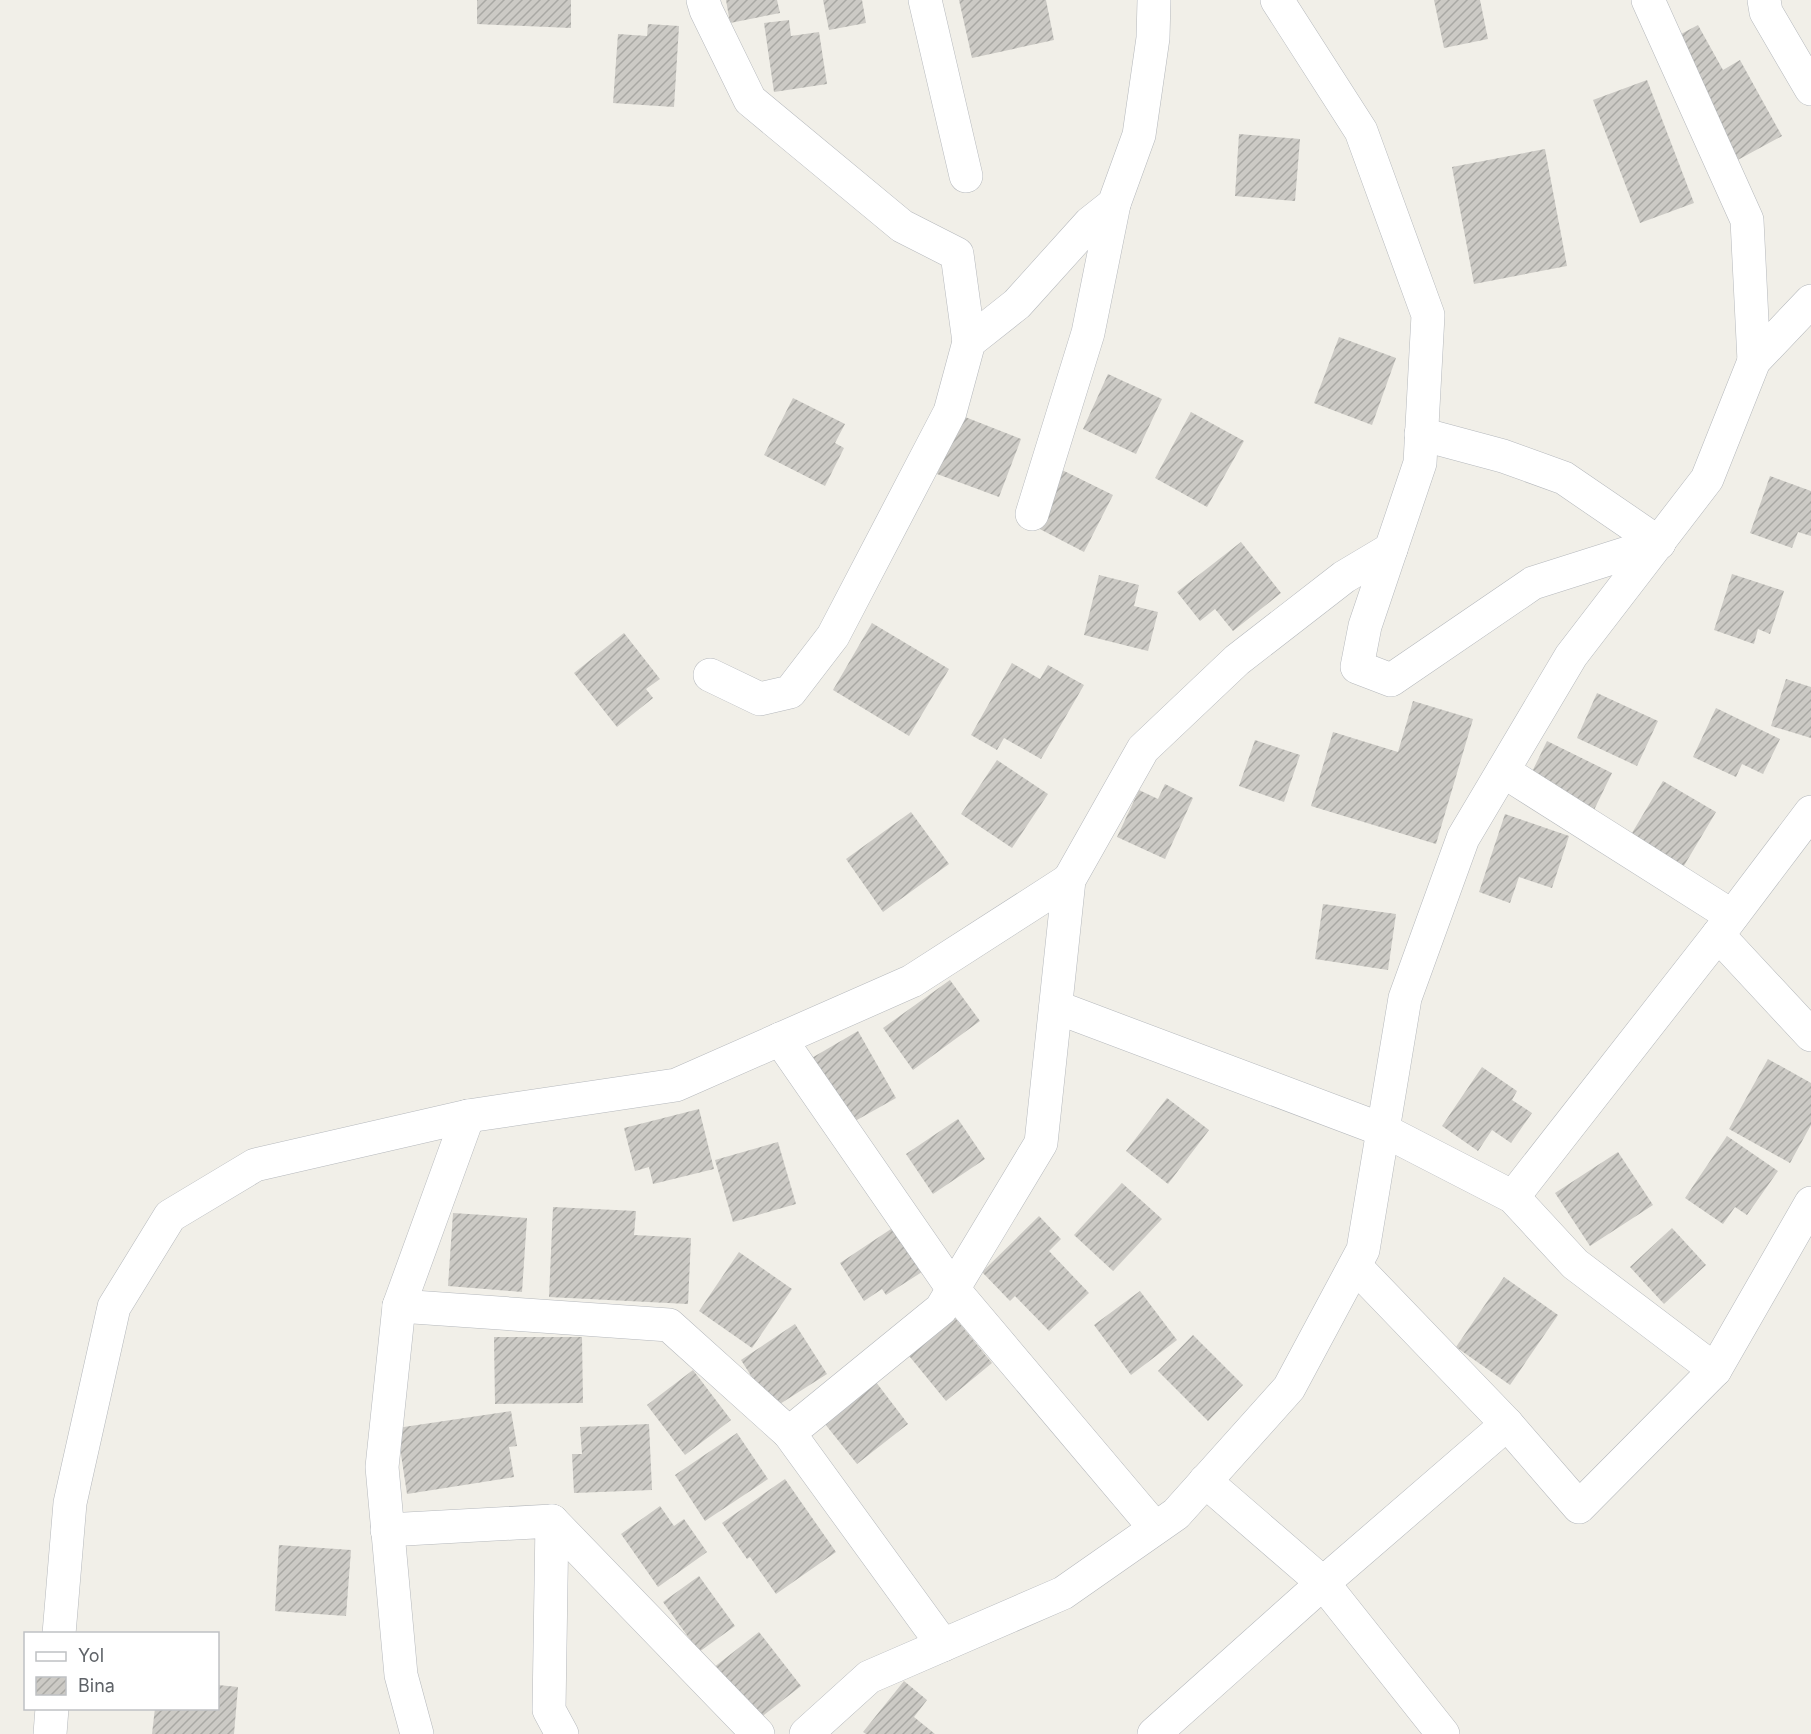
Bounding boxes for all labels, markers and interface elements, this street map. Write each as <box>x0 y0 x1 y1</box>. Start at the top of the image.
legend <box>24 1632 219 1710</box>
text: Yol <box>78 1645 104 1666</box>
text: Bina <box>78 1675 115 1696</box>

